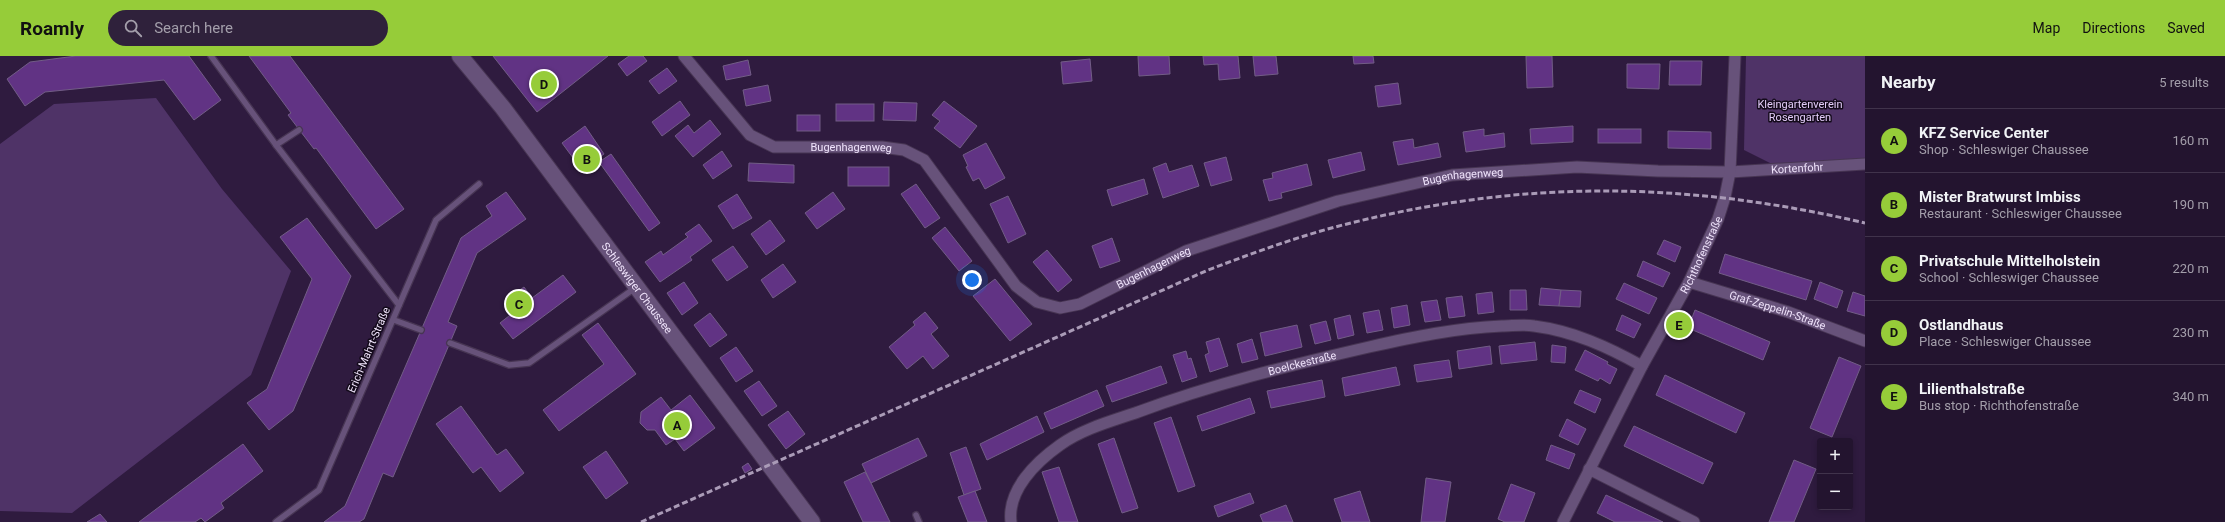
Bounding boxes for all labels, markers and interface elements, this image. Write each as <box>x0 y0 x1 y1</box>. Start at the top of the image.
search box <box>108 10 388 46</box>
text: Roamly <box>20 17 84 40</box>
icon: search <box>122 17 144 39</box>
text: Search here <box>154 19 233 37</box>
text: Map <box>2033 20 2060 36</box>
text: Directions <box>2082 20 2145 36</box>
text: Saved <box>2167 20 2205 36</box>
pin: D <box>531 69 557 99</box>
text: Nearby <box>1881 72 1936 92</box>
text: 5 results <box>2159 75 2209 90</box>
park label: Kleingartenverein Rosengarten <box>1757 98 1843 124</box>
text: KFZ Service Center <box>1919 124 2049 142</box>
text: A <box>1890 133 1898 148</box>
text: 160 m <box>2172 133 2209 148</box>
street label: Bugenhagenweg <box>810 140 893 155</box>
text: Shop · Schleswiger Chaussee <box>1919 142 2089 157</box>
pin: B <box>574 144 600 174</box>
street label: Kortenfohr <box>1771 160 1824 176</box>
street label: Bugenhagenweg <box>1421 165 1504 188</box>
text: Mister Bratwurst Imbiss <box>1919 188 2081 206</box>
text: B <box>1890 197 1898 212</box>
text: 190 m <box>2172 197 2209 212</box>
text: Restaurant · Schleswiger Chaussee <box>1919 206 2122 221</box>
street label: Richthofenstraße <box>1677 214 1725 296</box>
street label: Schleswiger Chaussee <box>599 240 676 336</box>
street label: Bugenhagenweg <box>1114 243 1192 291</box>
text: Privatschule Mittelholstein <box>1919 252 2100 270</box>
text: C <box>1890 261 1898 276</box>
text: 220 m <box>2172 261 2209 276</box>
your location <box>962 270 982 290</box>
text: School · Schleswiger Chaussee <box>1919 270 2099 285</box>
street label: Graf-Zeppelin-Straße <box>1728 288 1828 332</box>
pin: C <box>506 289 532 319</box>
street label: Erich-Mahrt-Straße <box>345 305 393 395</box>
pin: E <box>1666 310 1692 340</box>
text: Ostlandhaus <box>1919 316 2004 334</box>
text: D <box>1890 325 1898 340</box>
text: 230 m <box>2172 325 2209 340</box>
text: Place · Schleswiger Chaussee <box>1919 334 2091 349</box>
street label: Boelckestraße <box>1267 348 1338 378</box>
text: Lilienthalstraße <box>1919 380 2025 398</box>
text: E <box>1890 389 1898 404</box>
text: 340 m <box>2172 389 2209 404</box>
text: Bus stop · Richthofenstraße <box>1919 398 2079 413</box>
pin: A <box>664 410 690 440</box>
map controls <box>1817 438 1853 510</box>
button: + <box>1817 438 1853 474</box>
button: − <box>1817 474 1853 510</box>

